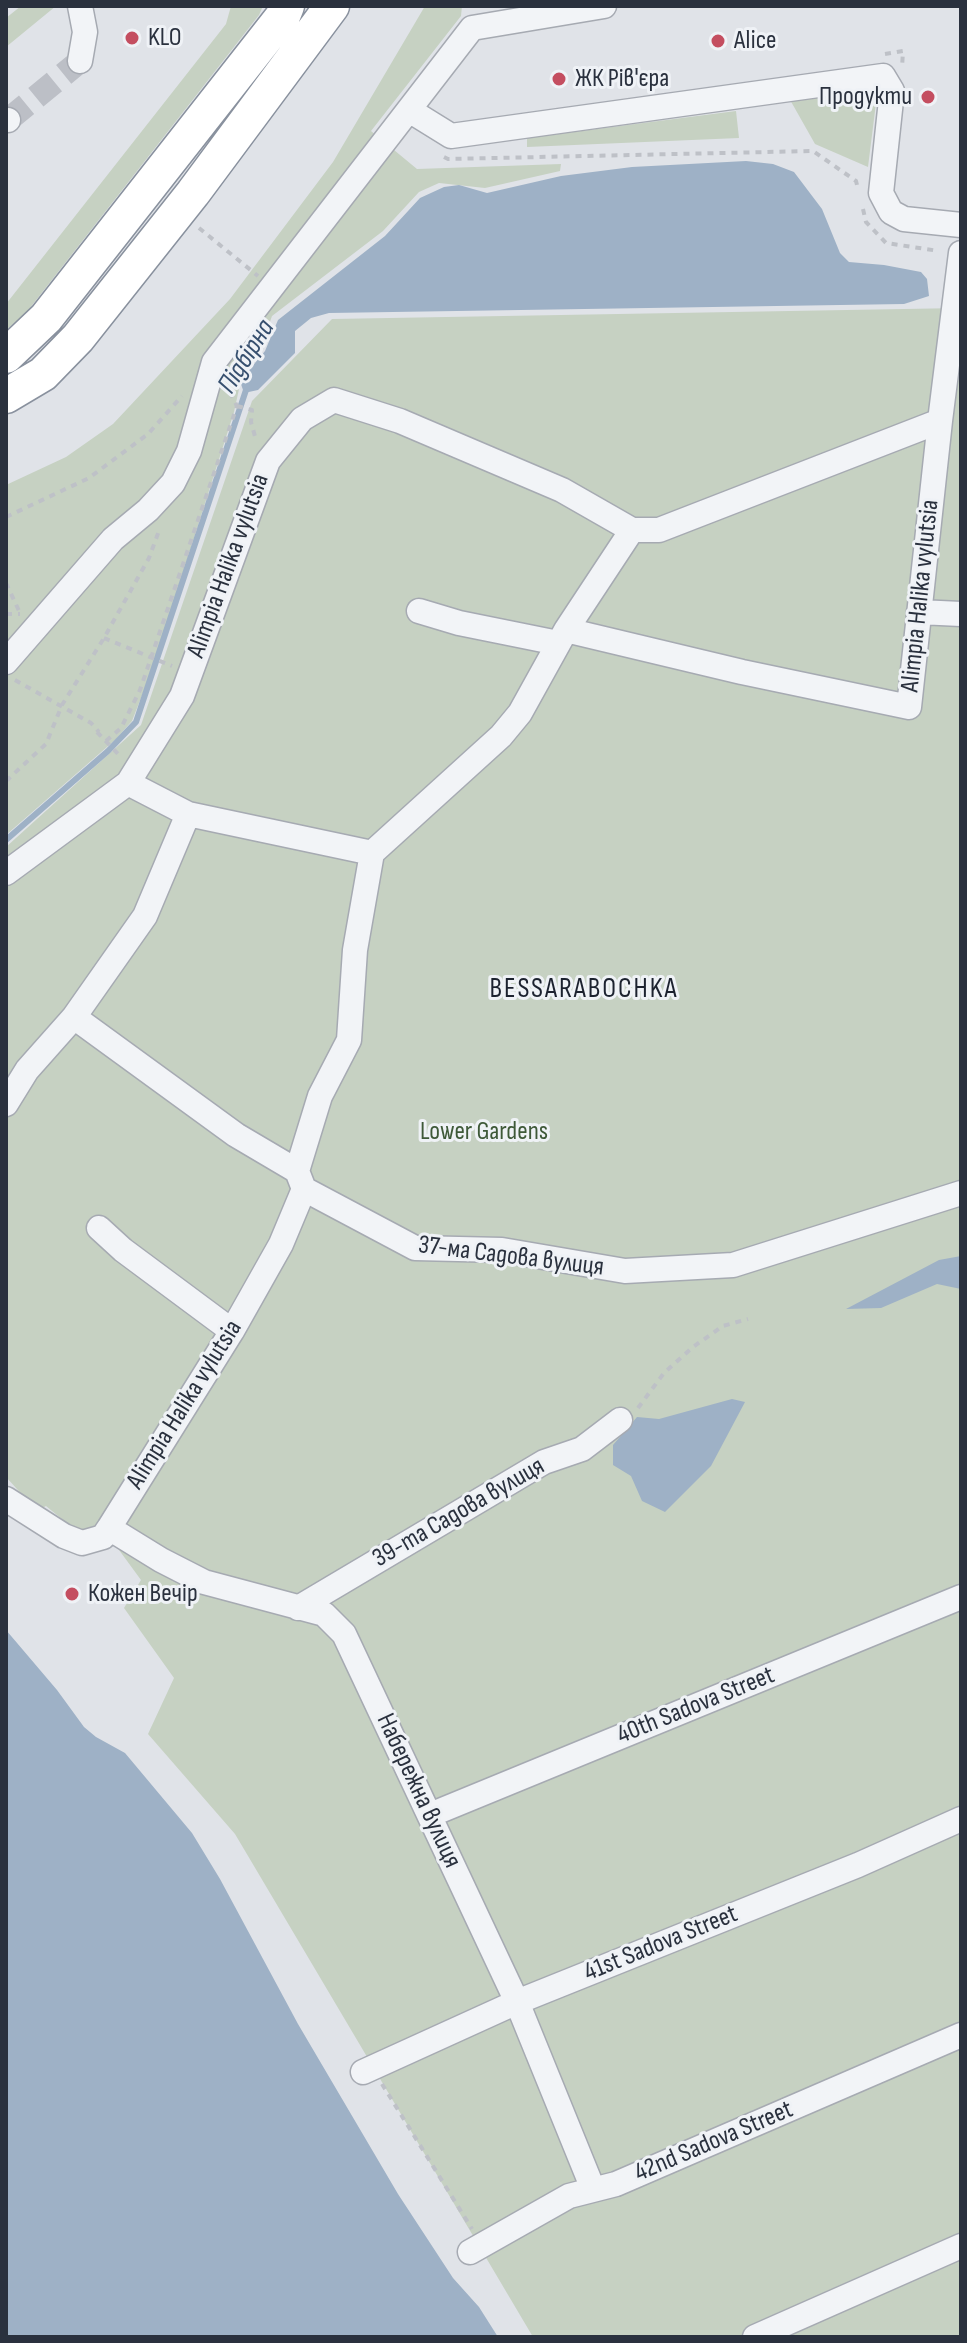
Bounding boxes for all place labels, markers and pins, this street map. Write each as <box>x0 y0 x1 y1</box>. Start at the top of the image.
place label: KLO <box>148 22 182 54</box>
place label: Alice <box>734 25 776 57</box>
marker: KLO <box>123 29 141 47</box>
marker: Alice <box>709 32 727 50</box>
place label: ЖК Рів'єра <box>575 63 669 95</box>
marker: ЖК Рів'єра <box>550 70 568 88</box>
place label: Продукти <box>819 81 912 113</box>
marker: Продукти <box>919 88 937 106</box>
place label: Кожен Вечір <box>88 1578 198 1610</box>
marker: Кожен Вечір <box>63 1585 81 1603</box>

